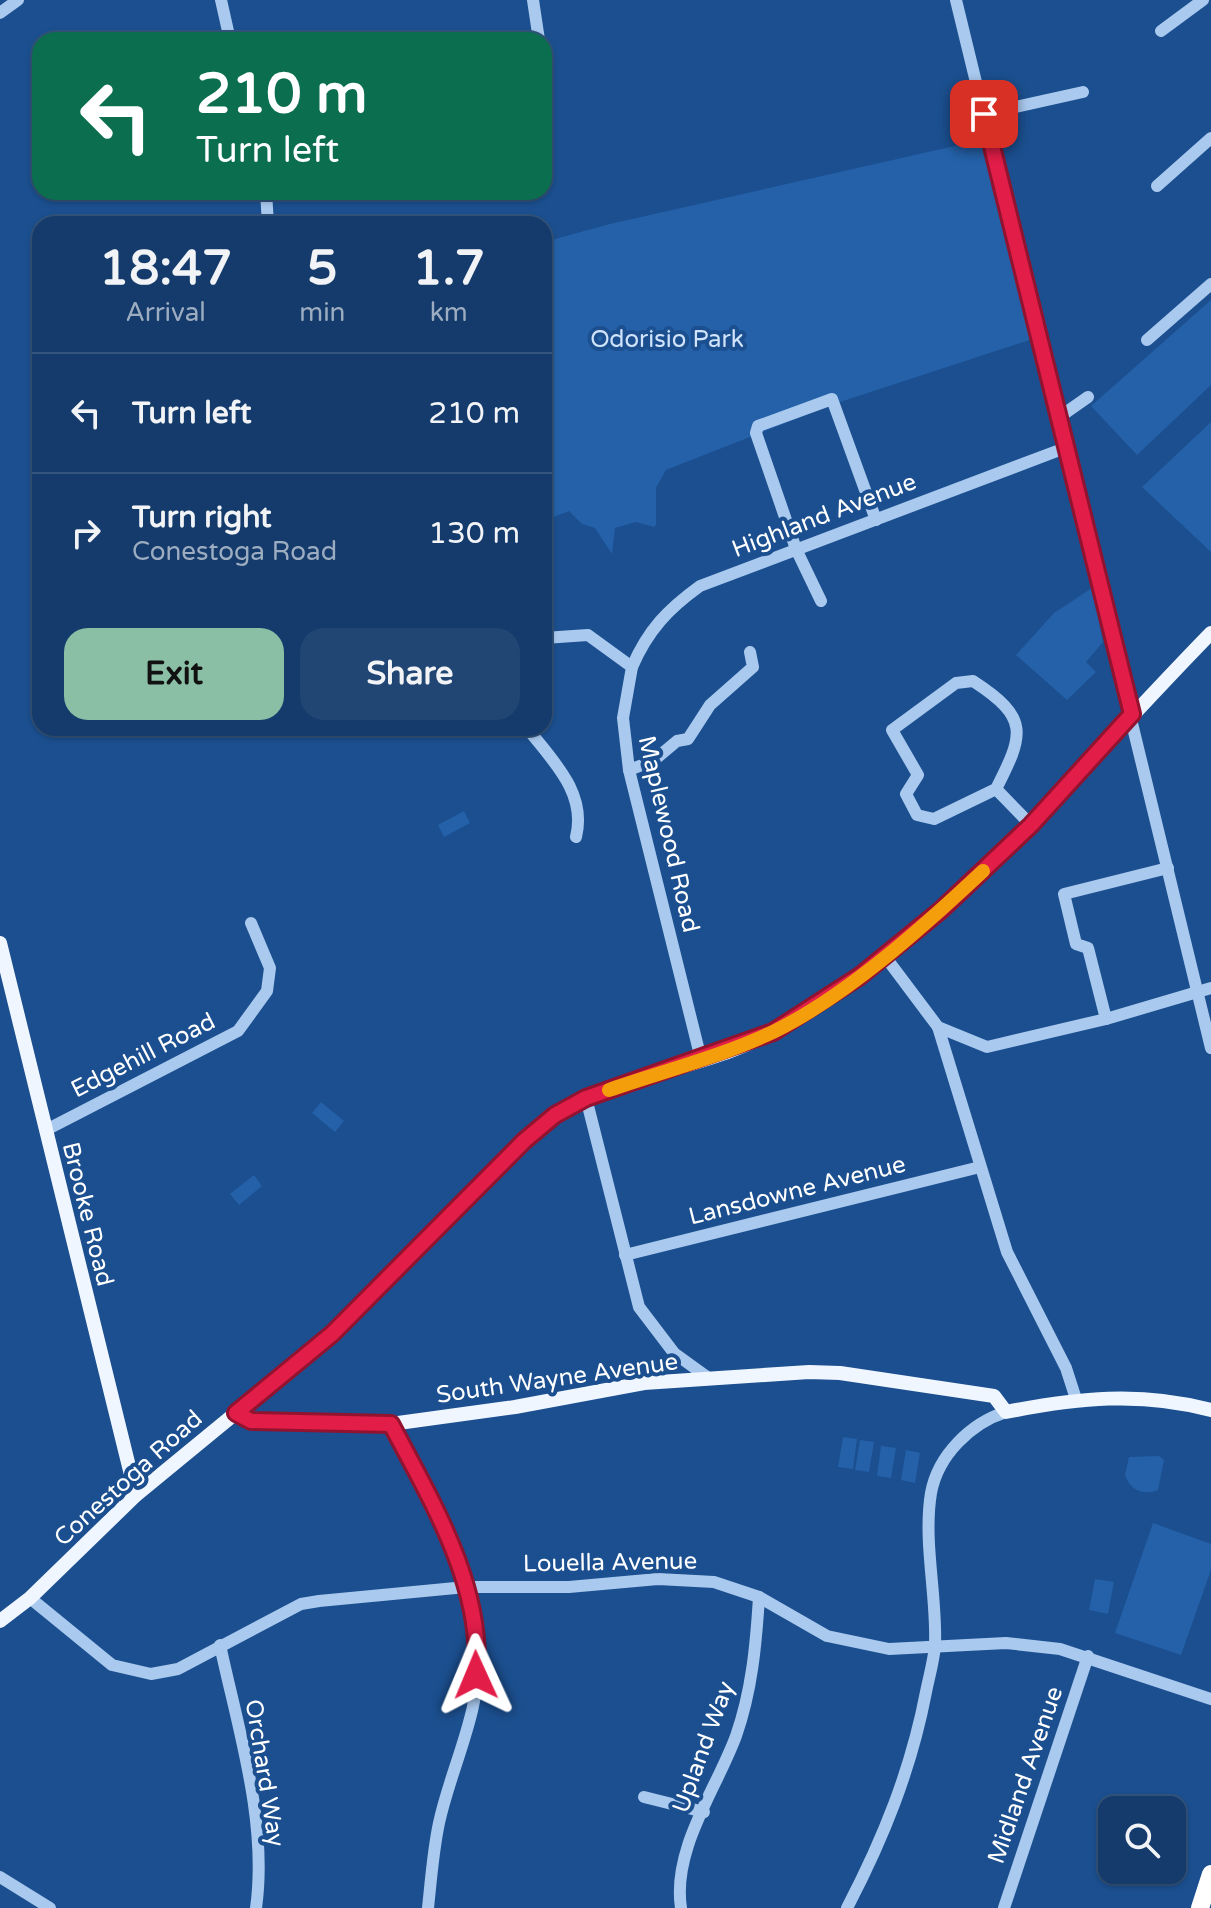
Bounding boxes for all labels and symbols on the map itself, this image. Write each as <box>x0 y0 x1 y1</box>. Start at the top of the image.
pin <box>950 80 1018 148</box>
park label: Odorisio Park <box>590 325 744 354</box>
street label: Highland Avenue <box>728 467 920 564</box>
street label: Maplewood Road <box>632 733 705 935</box>
street label: Edgehill Road <box>66 1007 220 1104</box>
street label: Brooke Road <box>56 1139 119 1289</box>
street label: Lansdowne Avenue <box>686 1150 909 1231</box>
street label: South Wayne Avenue <box>434 1347 680 1410</box>
street label: Conestoga Road <box>48 1404 208 1552</box>
street label: Louella Avenue <box>523 1546 697 1579</box>
position arrow <box>434 1633 518 1717</box>
street label: Upland Way <box>666 1677 741 1817</box>
street label: Midland Avenue <box>982 1683 1069 1868</box>
street label: Orchard Way <box>239 1697 290 1849</box>

